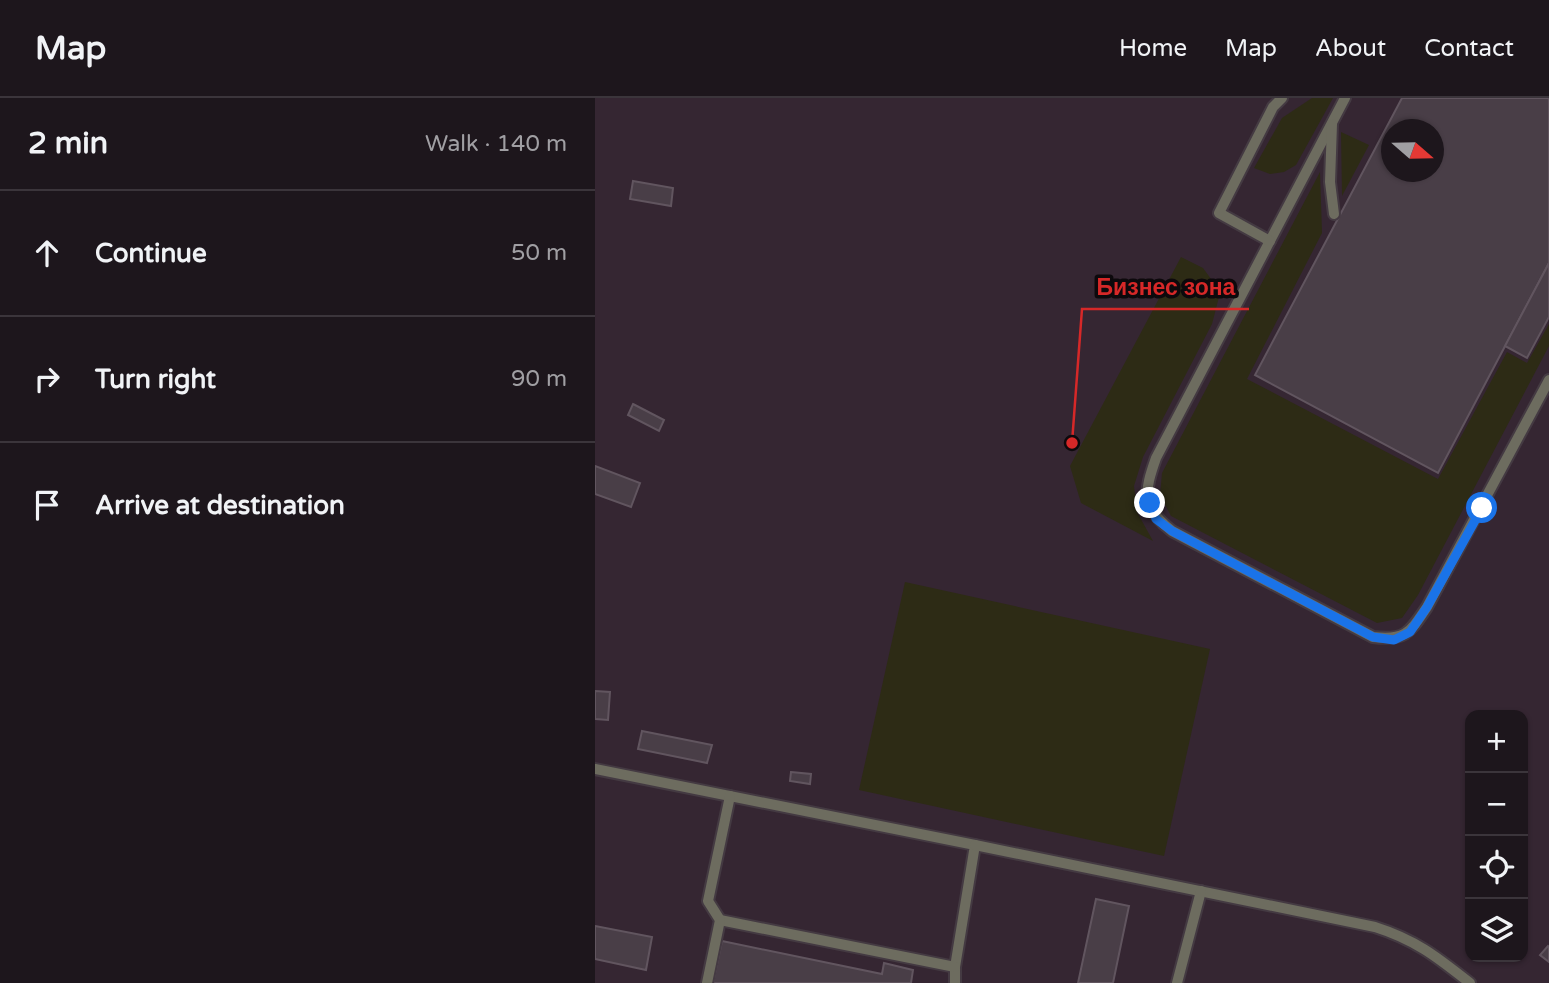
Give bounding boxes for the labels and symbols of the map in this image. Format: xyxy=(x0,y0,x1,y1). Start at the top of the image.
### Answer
north arrow xyxy=(1381,119,1444,182)
callout: Бизнес зона xyxy=(1082,265,1249,309)
text: Бизнес зона xyxy=(1097,274,1236,302)
route end xyxy=(1134,487,1165,518)
route start xyxy=(1466,492,1497,523)

